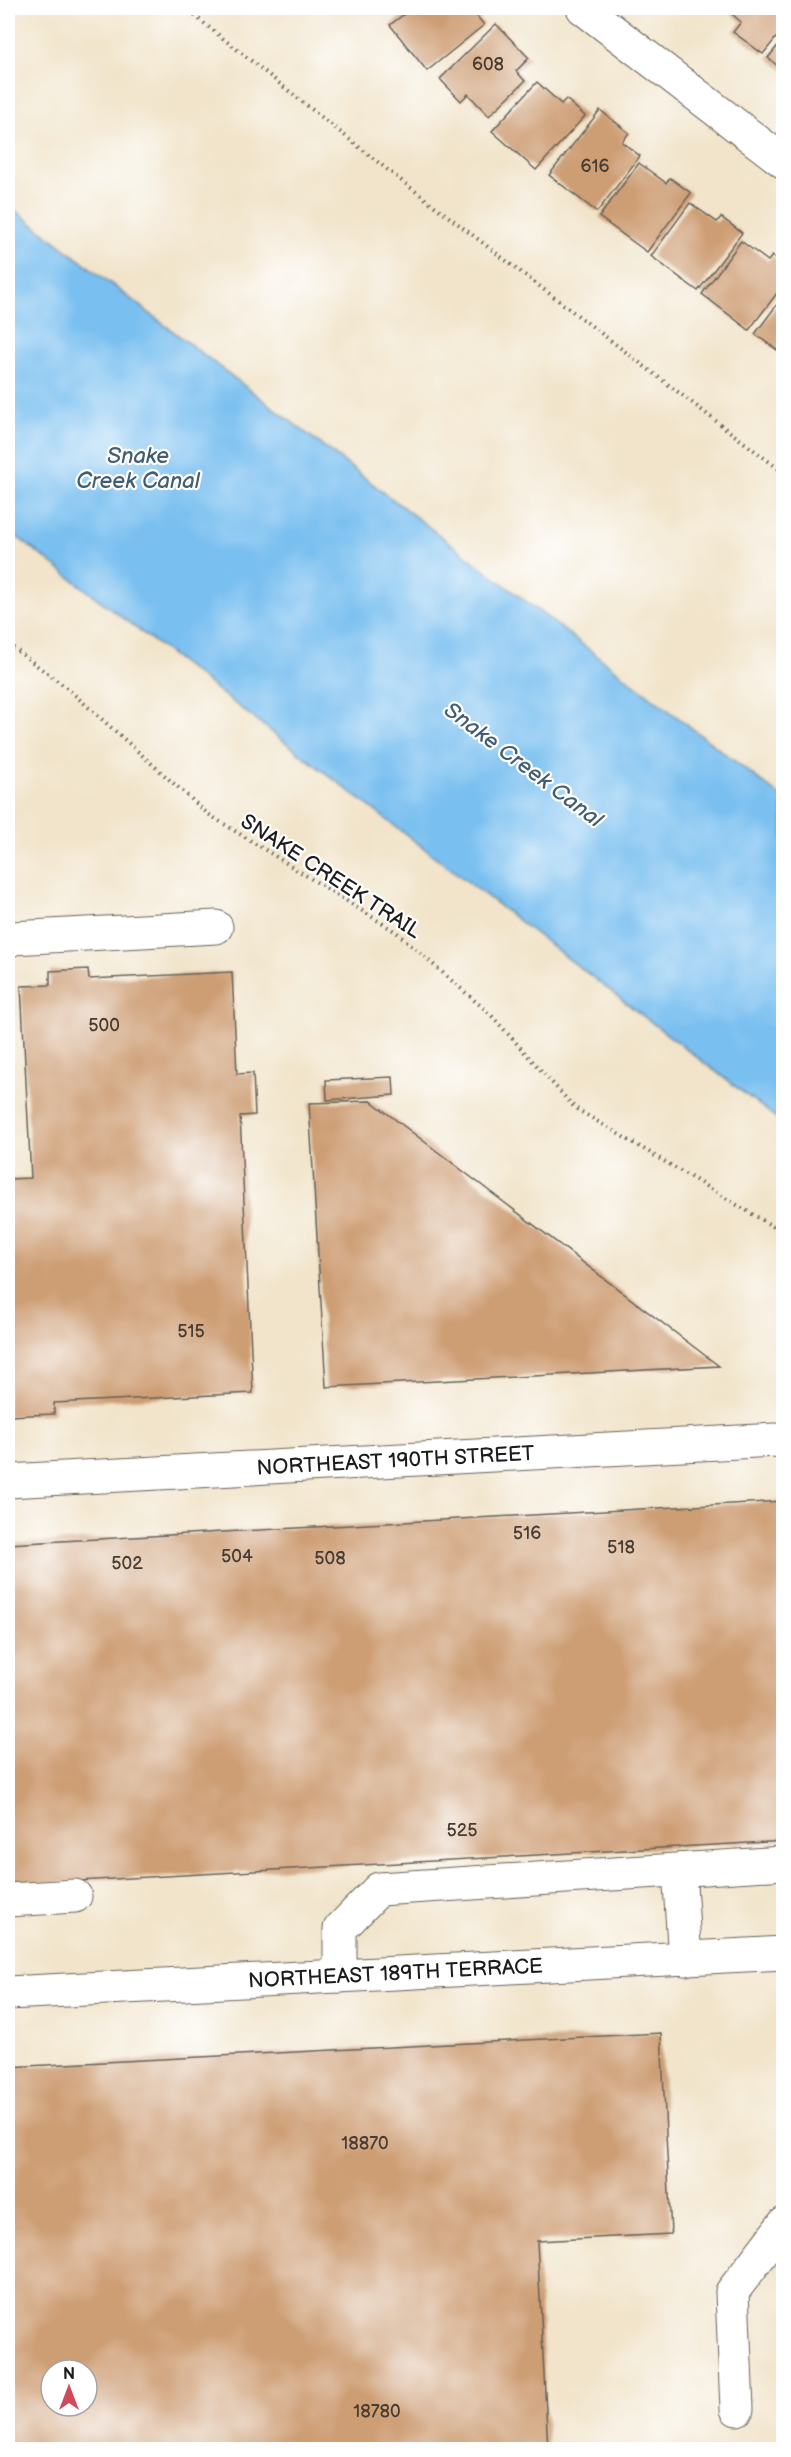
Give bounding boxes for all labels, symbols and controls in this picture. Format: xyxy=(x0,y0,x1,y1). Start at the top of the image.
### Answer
house number: 608 xyxy=(472,54,504,75)
house number: 616 xyxy=(581,156,609,177)
water label: Snake Creek Canal xyxy=(76,443,201,495)
water label: Snake Creek Canal xyxy=(438,697,609,834)
street label: SNAKE CREEK TRAIL xyxy=(236,809,425,944)
house number: 500 xyxy=(88,1015,120,1036)
house number: 515 xyxy=(177,1321,205,1342)
street label: NORTHEAST 190TH STREET xyxy=(256,1441,535,1481)
house number: 516 xyxy=(513,1523,541,1544)
house number: 518 xyxy=(607,1537,635,1558)
house number: 504 xyxy=(221,1546,253,1567)
house number: 508 xyxy=(314,1548,346,1569)
house number: 502 xyxy=(111,1553,143,1574)
house number: 525 xyxy=(446,1820,478,1841)
street label: NORTHEAST 189TH TERRACE xyxy=(248,1953,543,1994)
house number: 18870 xyxy=(341,2133,389,2154)
north arrow xyxy=(39,2358,99,2418)
text: N xyxy=(63,2365,75,2384)
house number: 18780 xyxy=(353,2401,401,2422)

